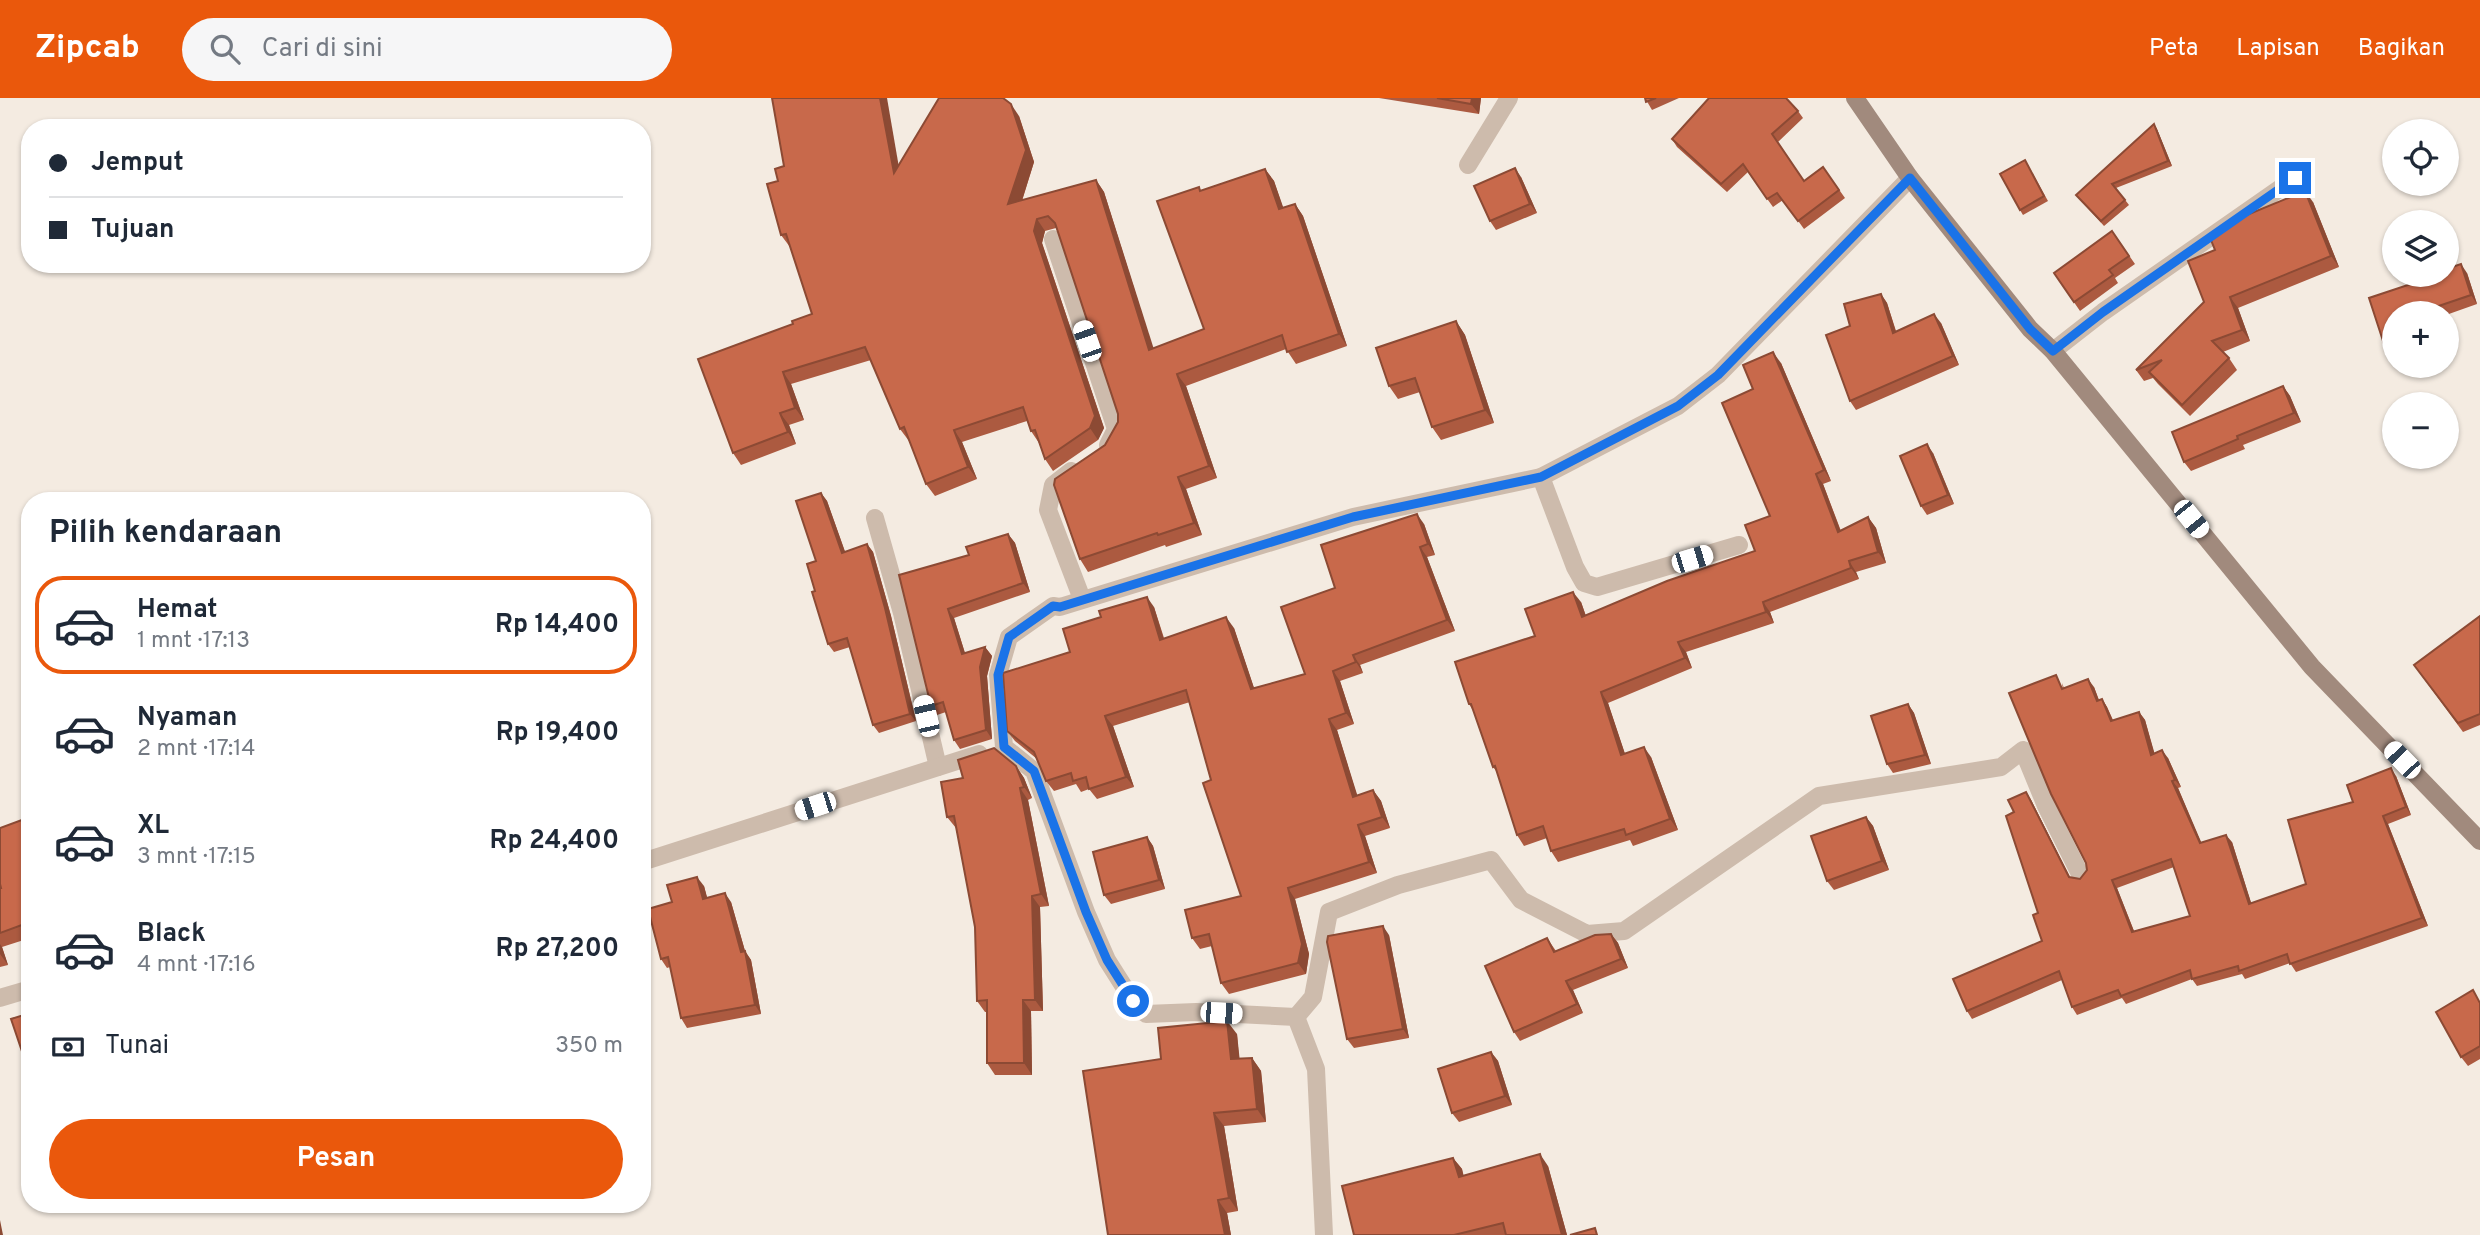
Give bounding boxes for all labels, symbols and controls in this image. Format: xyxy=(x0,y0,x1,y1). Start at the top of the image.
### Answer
search box xyxy=(182,18,672,81)
text: Zipcab xyxy=(35,28,140,70)
icon: search xyxy=(206,30,244,68)
text: Cari di sini xyxy=(262,33,383,66)
text: Peta xyxy=(2149,34,2198,64)
text: Lapisan xyxy=(2236,34,2320,64)
text: Bagikan xyxy=(2358,34,2445,64)
map controls xyxy=(2382,119,2459,469)
button: locate xyxy=(2382,119,2459,196)
text: Jemput xyxy=(91,147,184,180)
route end xyxy=(2279,162,2311,194)
button: layers xyxy=(2382,210,2459,287)
text: Tujuan xyxy=(91,214,175,247)
button: + xyxy=(2382,301,2459,378)
car xyxy=(1071,318,1104,364)
button: − xyxy=(2382,392,2459,469)
car xyxy=(2170,496,2213,542)
text: Pilih kendaraan xyxy=(49,514,282,554)
car xyxy=(1669,543,1716,575)
icon: car xyxy=(53,594,116,657)
text: Hemat xyxy=(137,594,217,627)
text: Rp 14,400 xyxy=(495,609,619,642)
text: 1 mnt · 17:13 xyxy=(137,627,250,656)
car xyxy=(912,693,941,739)
icon: car xyxy=(53,702,116,765)
text: Nyaman xyxy=(137,702,237,735)
text: Rp 19,400 xyxy=(496,717,619,750)
text: 2 mnt · 17:14 xyxy=(137,735,256,764)
car xyxy=(2380,738,2425,782)
car xyxy=(792,790,839,822)
icon: car xyxy=(53,810,116,873)
text: XL xyxy=(137,810,169,843)
text: Rp 24,400 xyxy=(490,825,619,858)
text: 3 mnt · 17:15 xyxy=(137,843,256,872)
icon: car xyxy=(53,918,116,981)
text: Black xyxy=(137,918,206,951)
text: Rp 27,200 xyxy=(496,933,619,966)
text: 4 mnt · 17:16 xyxy=(137,951,256,980)
route start xyxy=(1117,985,1149,1017)
car xyxy=(1200,1001,1243,1025)
icon: cash xyxy=(49,1028,87,1066)
text: Tunai xyxy=(105,1030,169,1063)
text: 350 m xyxy=(555,1032,623,1061)
button: Pesan xyxy=(49,1119,623,1199)

